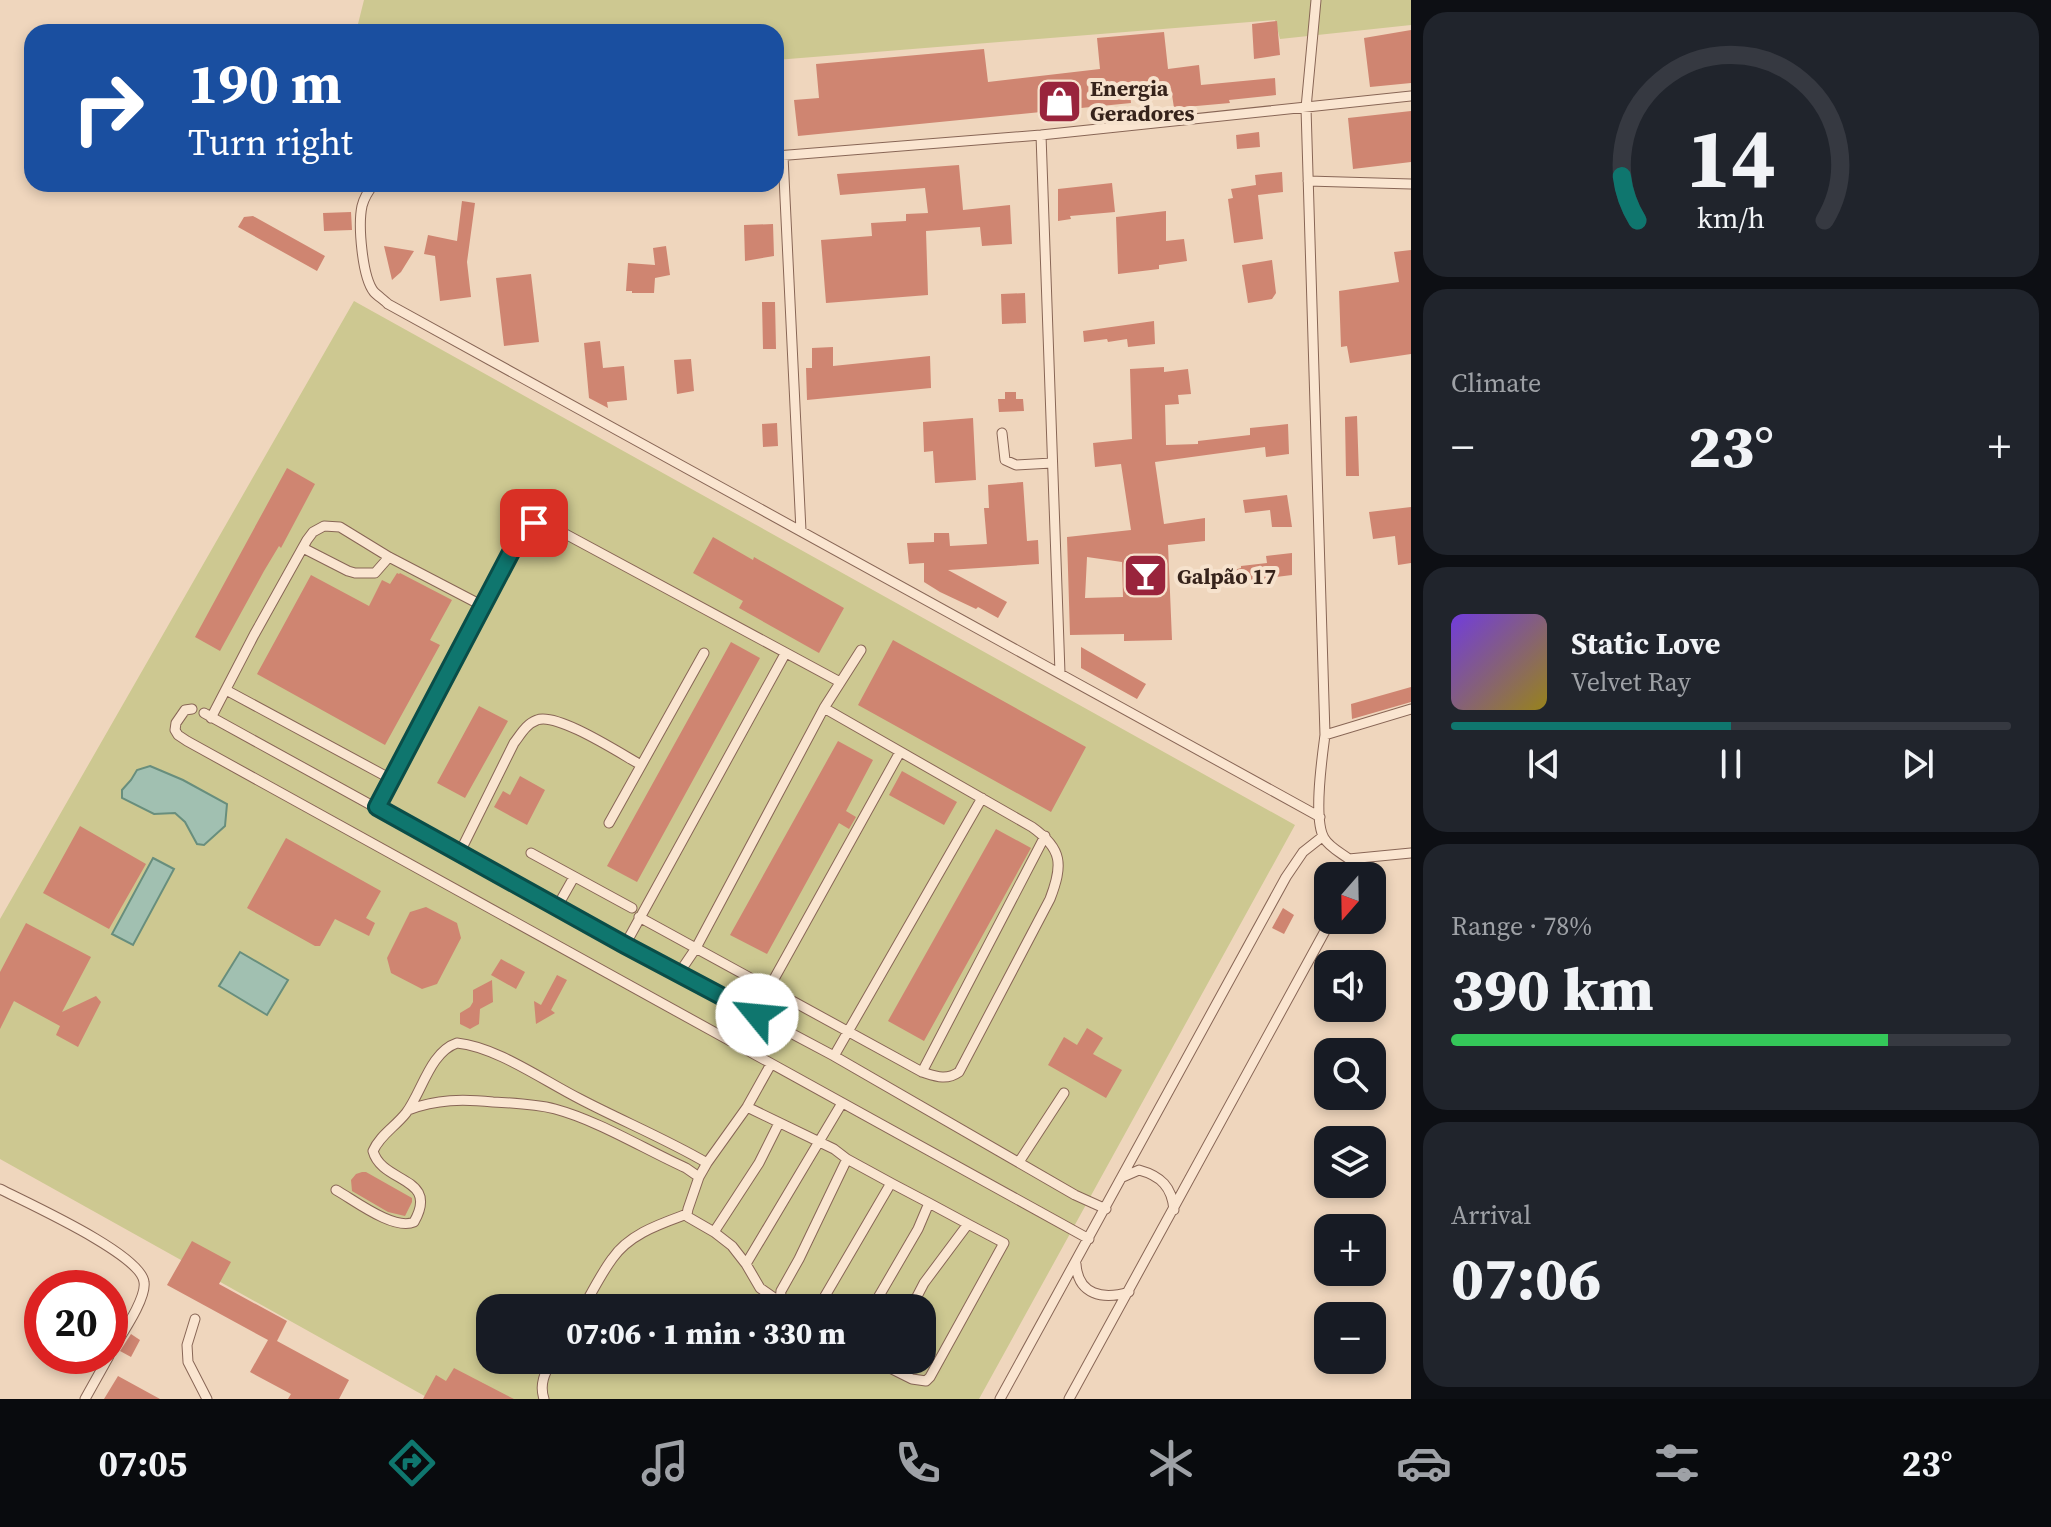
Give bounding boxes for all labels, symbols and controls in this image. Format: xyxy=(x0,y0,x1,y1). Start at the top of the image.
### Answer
text: 190 m xyxy=(188,45,342,122)
icon: right xyxy=(56,56,160,160)
place label: Energia Geradores xyxy=(1090,73,1195,128)
shop icon: Energia Geradores xyxy=(1035,77,1083,125)
text: 14 xyxy=(1686,100,1776,214)
text: Turn right xyxy=(188,118,353,167)
text: km/h xyxy=(1697,198,1765,238)
text: Climate xyxy=(1451,365,1541,401)
text: 23° xyxy=(1688,405,1774,487)
text: − xyxy=(1451,416,1474,477)
text: + xyxy=(1988,416,2011,477)
pin xyxy=(500,489,568,557)
icon: arrive xyxy=(512,501,556,545)
bar icon: Galpão 17 xyxy=(1122,552,1170,600)
place label: Galpão 17 xyxy=(1177,561,1276,591)
text: Static Love xyxy=(1571,623,1720,664)
text: Velvet Ray xyxy=(1571,664,1691,700)
icon: previous xyxy=(1522,742,1566,786)
icon: pause xyxy=(1709,742,1753,786)
icon: next xyxy=(1896,742,1940,786)
north arrow xyxy=(1314,862,1386,934)
map controls xyxy=(1314,862,1386,1374)
text: Range · 78% xyxy=(1451,908,1592,944)
text: 390 km xyxy=(1451,948,1654,1030)
button: sound xyxy=(1314,950,1386,1022)
position arrow xyxy=(715,973,799,1057)
button: search xyxy=(1314,1038,1386,1110)
button: layers xyxy=(1314,1126,1386,1198)
text: Arrival xyxy=(1451,1197,1531,1233)
button: + xyxy=(1314,1214,1386,1286)
text: 07:06 xyxy=(1451,1237,1601,1319)
speed limit sign: 20 xyxy=(24,1270,128,1374)
button: − xyxy=(1314,1302,1386,1374)
text: 07:06 · 1 min · 330 m xyxy=(566,1313,846,1354)
icon: directions xyxy=(384,1435,440,1491)
icon: music xyxy=(637,1435,693,1491)
icon: phone xyxy=(890,1435,946,1491)
icon: climate xyxy=(1143,1435,1199,1491)
icon: car xyxy=(1396,1435,1452,1491)
icon: filters xyxy=(1649,1435,1705,1491)
text: 07:05 xyxy=(98,1439,187,1488)
text: 23° xyxy=(1902,1439,1953,1488)

